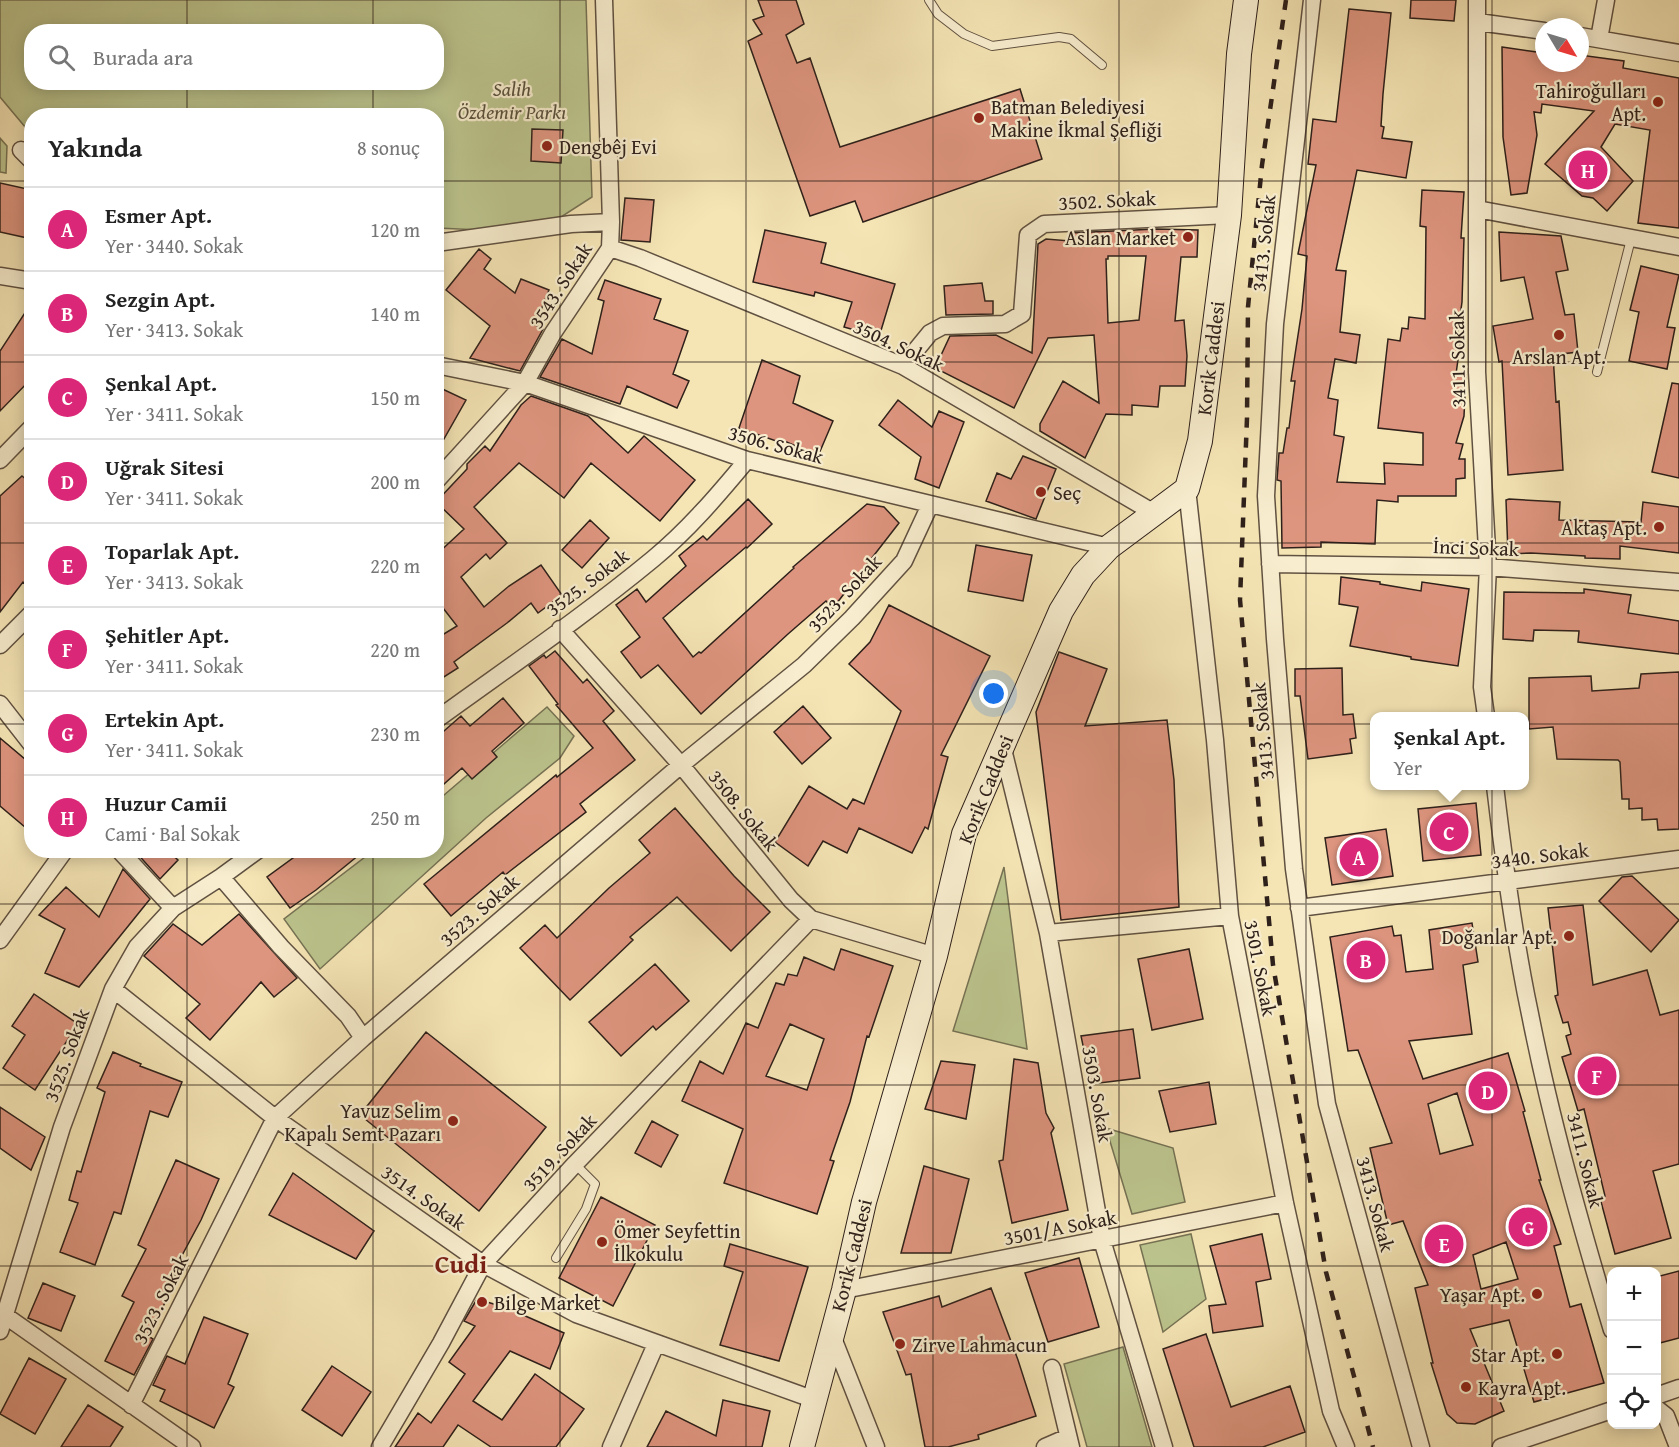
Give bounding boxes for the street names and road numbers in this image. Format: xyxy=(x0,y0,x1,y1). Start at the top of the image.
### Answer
street label: 3502. Sokak xyxy=(1058,183,1157,217)
street label: 3413. Sokak xyxy=(1243,192,1283,293)
street label: 3543. Sokak xyxy=(521,236,599,334)
street label: Korik Caddesi xyxy=(1189,299,1231,417)
street label: 3411. Sokak xyxy=(1442,309,1472,408)
street label: 3504. Sokak xyxy=(849,311,950,379)
street label: 3506. Sokak xyxy=(725,417,828,471)
street label: İnci Sokak xyxy=(1433,531,1520,563)
street label: 3525. Sokak xyxy=(539,541,635,623)
street label: 3523. Sokak xyxy=(800,547,888,639)
street label: 3413. Sokak xyxy=(1243,680,1281,781)
street label: Korik Caddesi xyxy=(950,730,1020,848)
street label: 3508. Sokak xyxy=(702,763,786,858)
street label: 3440. Sokak xyxy=(1490,835,1591,875)
street label: 3523. Sokak xyxy=(433,867,526,953)
street label: 3501. Sokak xyxy=(1237,917,1285,1019)
street label: 3525. Sokak xyxy=(36,1003,97,1106)
street label: 3503. Sokak xyxy=(1075,1043,1121,1145)
street label: 3519. Sokak xyxy=(515,1106,603,1198)
street label: 3411. Sokak xyxy=(1560,1109,1612,1212)
street label: 3413. Sokak xyxy=(1349,1153,1403,1256)
street label: 3514. Sokak xyxy=(376,1157,473,1237)
street label: Korik Caddesi xyxy=(823,1195,879,1314)
street label: 3501/A Sokak xyxy=(1001,1202,1120,1252)
street label: 3523. Sokak xyxy=(125,1248,195,1349)

